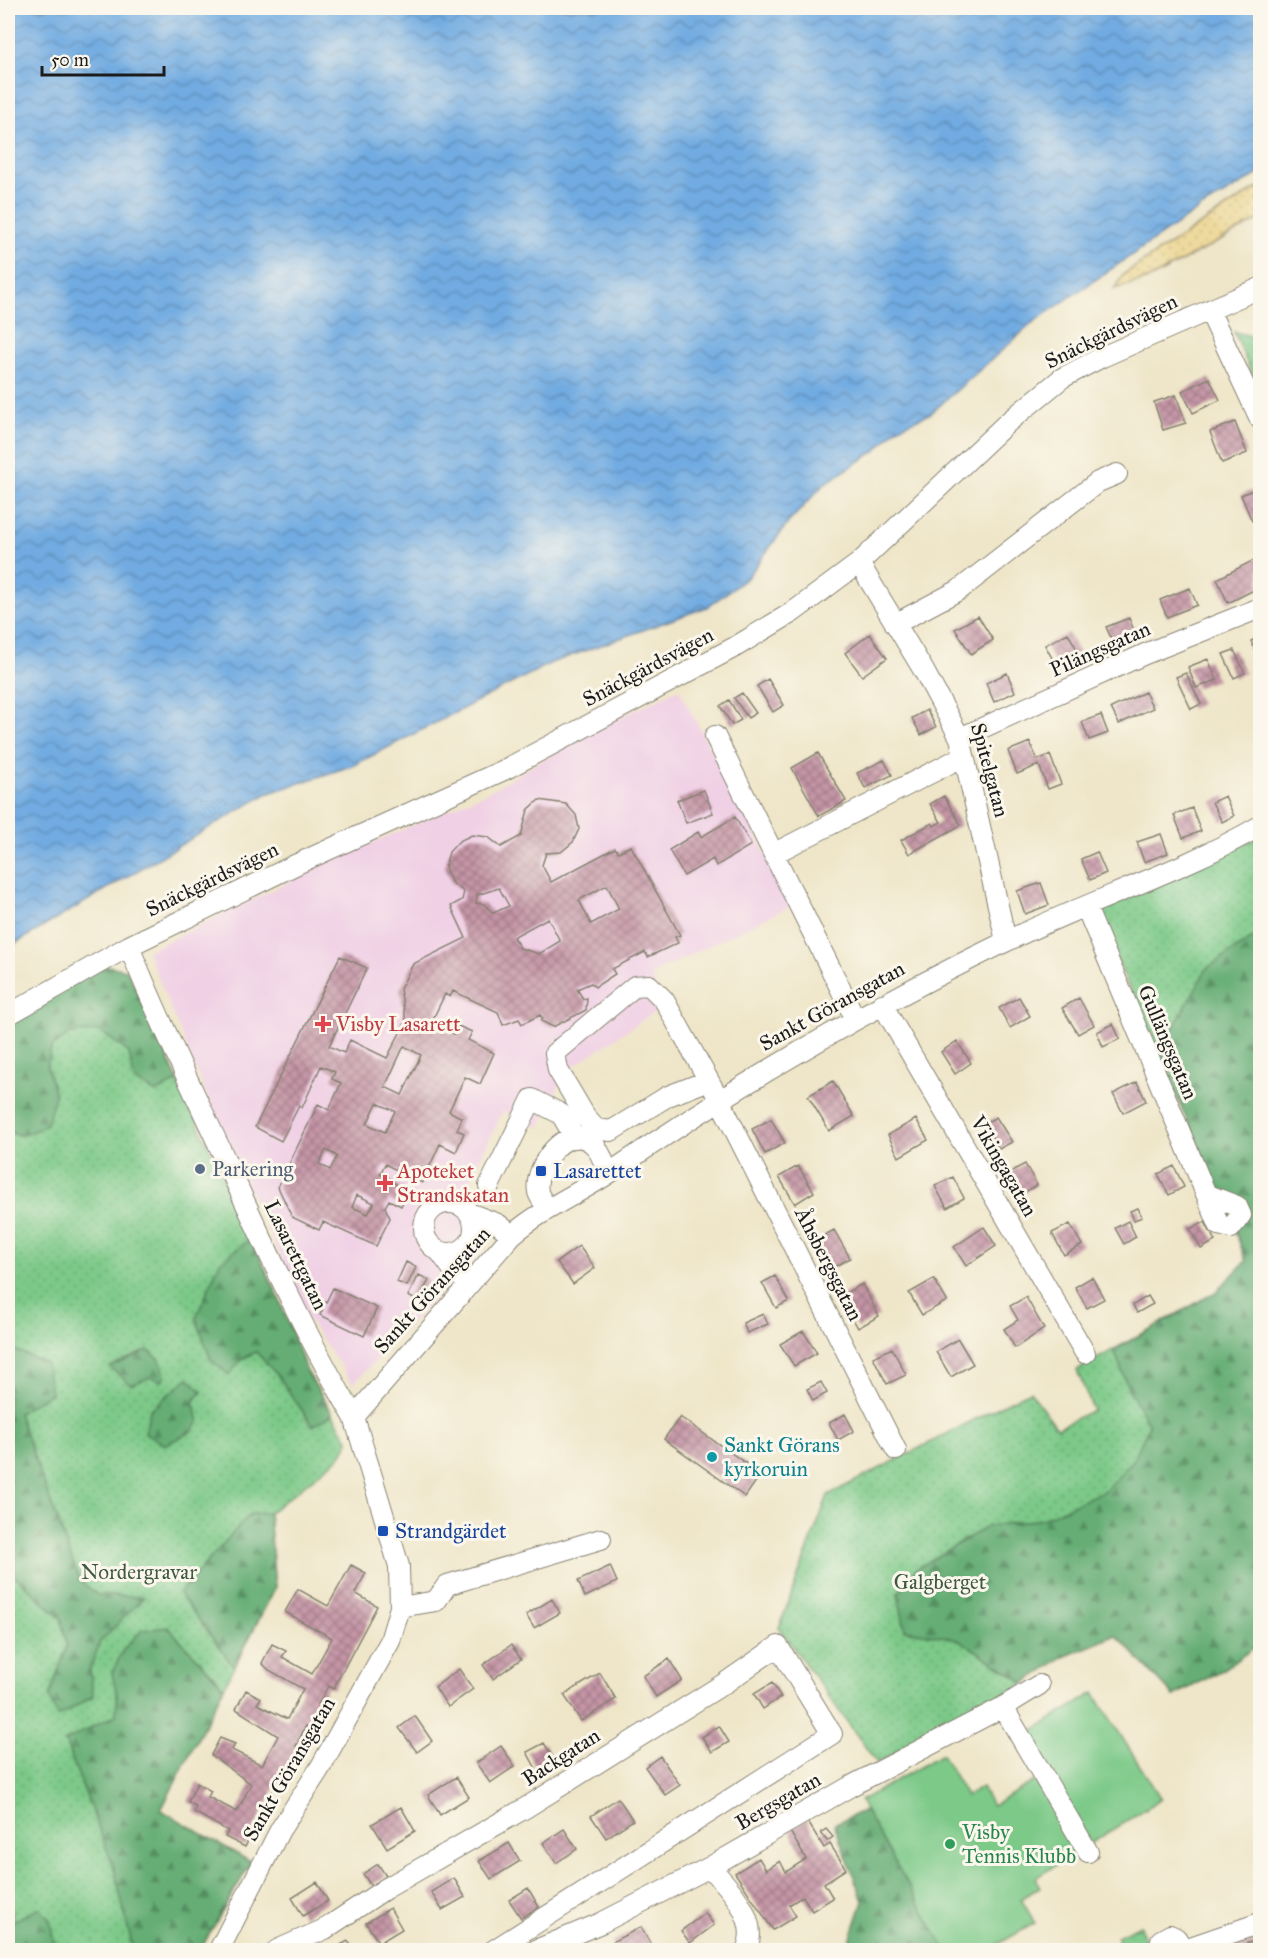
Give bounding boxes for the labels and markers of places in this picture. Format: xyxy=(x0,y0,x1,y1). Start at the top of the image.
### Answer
place label: Visby Lasarett xyxy=(335,1011,461,1037)
marker: Visby Lasarett xyxy=(314,1015,332,1033)
place label: Parkering xyxy=(212,1156,294,1182)
place label: Apoteket Strandskatan xyxy=(396,1158,509,1208)
place label: Lasarettet xyxy=(553,1158,642,1184)
marker: Parkering xyxy=(193,1162,207,1176)
marker: Lasarettet xyxy=(534,1164,548,1178)
marker: Apoteket Strandskatan xyxy=(378,1176,392,1190)
place label: Sankt Görans kyrkoruin xyxy=(724,1432,840,1482)
marker: Sankt Görans kyrkoruin xyxy=(705,1450,719,1464)
place label: Strandgärdet xyxy=(395,1518,507,1544)
marker: Strandgärdet xyxy=(376,1524,390,1538)
place label: Visby Tennis Klubb xyxy=(961,1819,1076,1869)
marker: Visby Tennis Klubb xyxy=(943,1837,957,1851)

